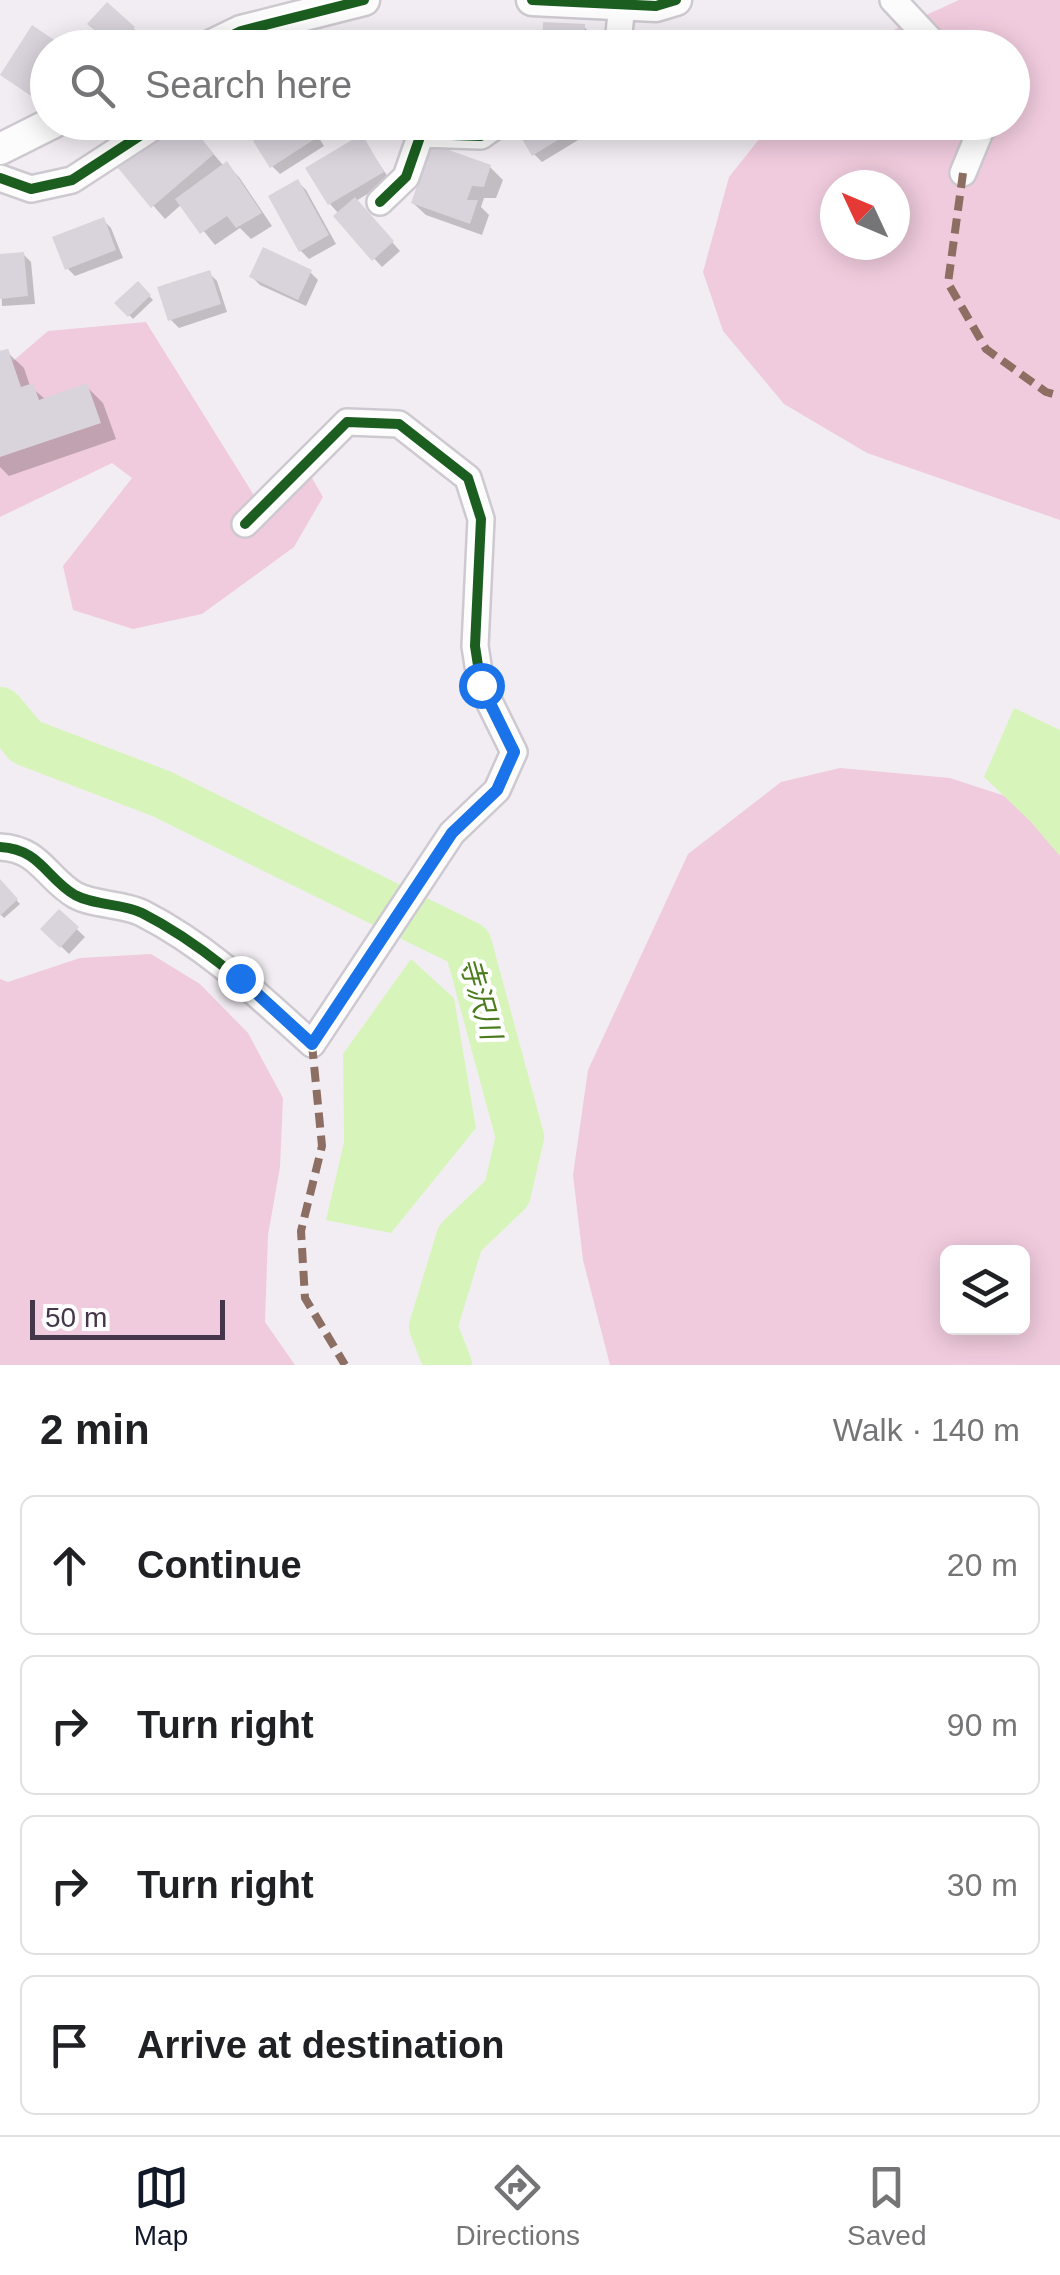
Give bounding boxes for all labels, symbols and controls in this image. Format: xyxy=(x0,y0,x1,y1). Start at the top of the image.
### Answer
search box xyxy=(30,30,1030,140)
icon: search xyxy=(65,58,120,113)
text: Search here xyxy=(145,64,352,106)
north arrow xyxy=(820,170,910,260)
route start xyxy=(459,663,505,709)
water label: 寺沢川 xyxy=(454,953,508,1046)
route end xyxy=(218,956,264,1002)
map controls xyxy=(940,1245,1030,1335)
button: layers xyxy=(940,1245,1030,1335)
scale bar xyxy=(30,1295,225,1340)
text: 50 m xyxy=(45,1302,107,1333)
text: 2 min xyxy=(40,1406,150,1453)
text: Walk · 140 m xyxy=(833,1412,1020,1448)
icon: ahead xyxy=(42,1538,97,1593)
text: Continue xyxy=(137,1544,302,1586)
text: 20 m xyxy=(947,1547,1018,1583)
icon: right xyxy=(42,1698,97,1753)
text: Turn right xyxy=(137,1704,314,1746)
text: 90 m xyxy=(947,1707,1018,1743)
icon: right xyxy=(42,1858,97,1913)
text: Turn right xyxy=(137,1864,314,1906)
text: 30 m xyxy=(947,1867,1018,1903)
icon: arrive xyxy=(42,2018,97,2073)
text: Arrive at destination xyxy=(137,2024,504,2066)
tab: Map xyxy=(134,2160,189,2252)
tab: Directions xyxy=(456,2160,580,2252)
tab: Saved xyxy=(847,2160,926,2252)

